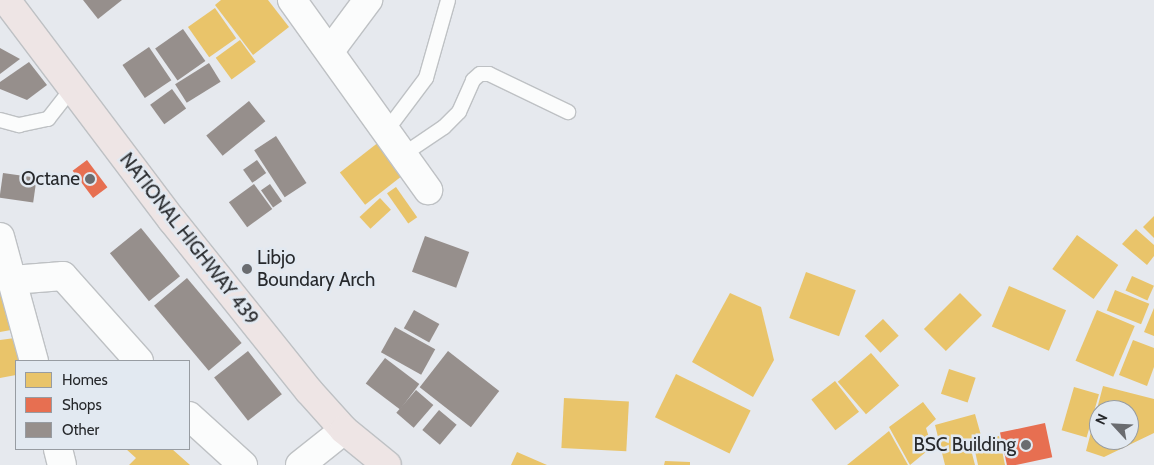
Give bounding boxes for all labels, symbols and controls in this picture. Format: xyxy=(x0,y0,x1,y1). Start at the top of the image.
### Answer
street label: NATIONAL HIGHWAY 439 xyxy=(115,149,263,329)
place label: Octane xyxy=(21,168,80,190)
marker: Octane xyxy=(84,173,96,185)
place label: Libjo Boundary Arch xyxy=(257,247,375,291)
marker: Libjo Boundary Arch xyxy=(241,263,253,275)
legend xyxy=(15,360,190,450)
text: Homes xyxy=(62,371,108,389)
text: Shops xyxy=(62,396,102,414)
north arrow xyxy=(1089,400,1139,450)
text: N xyxy=(1091,411,1112,427)
text: Other xyxy=(62,421,99,439)
place label: BSC Building xyxy=(913,434,1016,456)
marker: BSC Building xyxy=(1020,439,1032,451)

